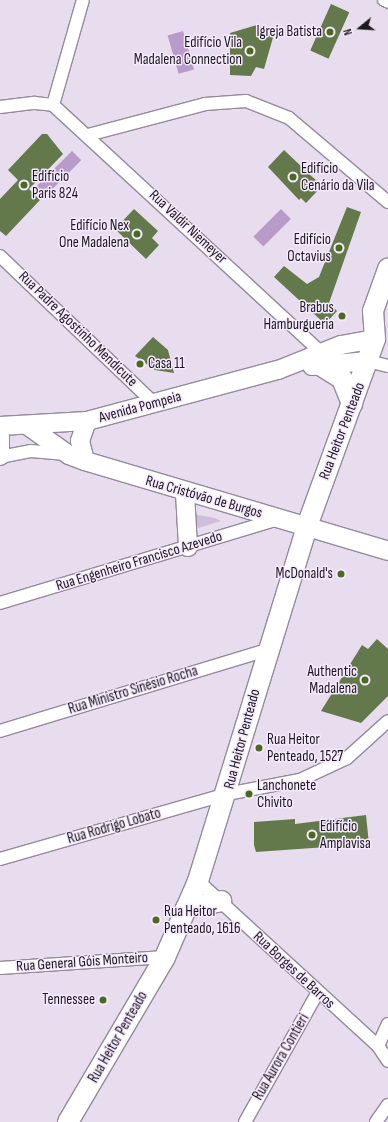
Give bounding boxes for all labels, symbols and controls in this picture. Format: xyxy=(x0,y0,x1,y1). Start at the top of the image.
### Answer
north arrow xyxy=(340,8,380,48)
place label: Igreja Batista xyxy=(257,23,322,41)
marker: Igreja Batista xyxy=(325,27,335,37)
text: N xyxy=(341,27,355,37)
place label: Edifício Vila Madalena Connection xyxy=(134,33,242,68)
marker: Edifício Vila Madalena Connection xyxy=(245,46,255,56)
place label: Edifício Cenário da Vila xyxy=(301,159,375,194)
place label: Edifício Paris 824 xyxy=(32,167,78,202)
marker: Edifício Cenário da Vila xyxy=(288,172,298,182)
marker: Edifício Paris 824 xyxy=(19,180,29,190)
street label: Rua Valdir Niemeyer xyxy=(145,186,231,268)
place label: Edifício Nex One Madalena xyxy=(59,216,129,251)
marker: Edifício Nex One Madalena xyxy=(132,229,142,239)
place label: Edifício Octavius xyxy=(287,230,331,265)
marker: Edifício Octavius xyxy=(334,243,344,253)
street label: Rua Padre Agostinho Mendicute xyxy=(15,268,141,390)
place label: Brabus Hamburgueria xyxy=(263,298,334,333)
marker: Brabus Hamburgueria xyxy=(337,311,347,321)
place label: Casa 11 xyxy=(148,355,185,373)
marker: Casa 11 xyxy=(135,359,145,369)
street label: Rua Heitor Penteado xyxy=(315,380,369,482)
street label: Avenida Pompeia xyxy=(97,387,183,427)
street label: Rua Cristóvão de Burgos xyxy=(144,472,264,522)
street label: Rua Engenheiro Francisco Azevedo xyxy=(54,527,224,595)
place label: McDonald's xyxy=(276,565,333,583)
marker: McDonald's xyxy=(336,569,346,579)
street label: Rua Ministro Sinésio Rocha xyxy=(66,662,200,718)
place label: Authentic Madalena xyxy=(307,662,357,697)
marker: Authentic Madalena xyxy=(360,675,370,685)
street label: Rua Heitor Penteado xyxy=(220,687,264,791)
place label: Rua Heitor Penteado, 1527 xyxy=(267,730,343,765)
marker: Rua Heitor Penteado, 1527 xyxy=(254,743,264,753)
place label: Lanchonete Chivito xyxy=(257,776,316,811)
marker: Lanchonete Chivito xyxy=(244,789,254,799)
street label: Rua Rodrigo Lobato xyxy=(65,804,163,848)
place label: Edifício Amplavisa xyxy=(320,817,371,852)
marker: Edifício Amplavisa xyxy=(307,830,317,840)
place label: Rua Heitor Penteado, 1616 xyxy=(164,902,241,937)
marker: Rua Heitor Penteado, 1616 xyxy=(151,915,161,925)
street label: Rua Borges de Barros xyxy=(249,928,339,1012)
street label: Rua General Góis Monteiro xyxy=(16,948,148,976)
street label: Rua Heitor Penteado xyxy=(85,988,151,1086)
place label: Tennessee xyxy=(42,991,95,1009)
marker: Tennessee xyxy=(98,995,108,1005)
street label: Rua Aurora Contieri xyxy=(249,1011,313,1103)

